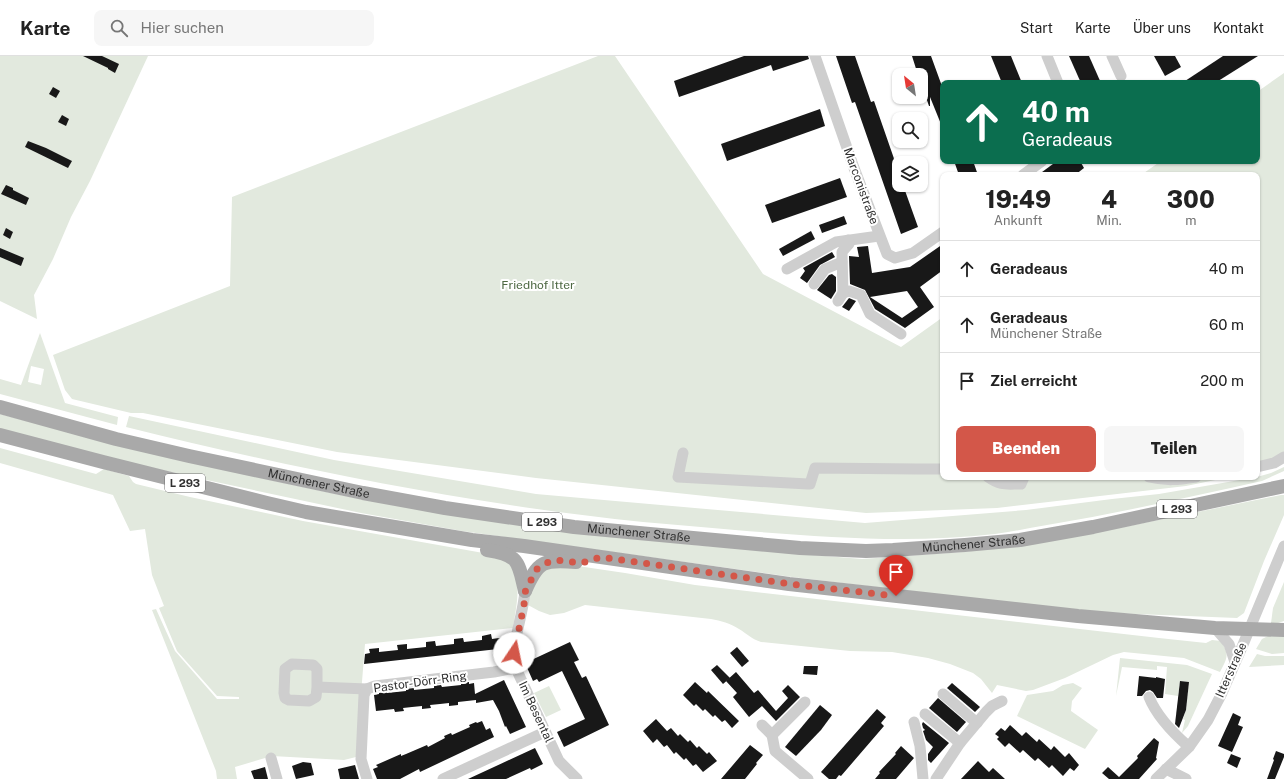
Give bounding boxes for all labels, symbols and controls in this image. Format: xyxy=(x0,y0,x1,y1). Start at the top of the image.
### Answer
search box xyxy=(94,10,374,46)
text: Karte xyxy=(20,17,70,39)
icon: search xyxy=(108,17,130,39)
text: Hier suchen xyxy=(140,19,224,36)
text: Start xyxy=(1020,20,1053,36)
text: Karte xyxy=(1075,20,1111,36)
text: Über uns xyxy=(1133,20,1191,36)
text: Kontakt xyxy=(1213,20,1264,36)
north arrow xyxy=(892,68,928,104)
map controls xyxy=(892,68,928,192)
text: 40 m xyxy=(1022,95,1090,128)
icon: ahead xyxy=(956,96,1008,148)
button: search xyxy=(892,112,928,148)
text: Geradeaus xyxy=(1022,129,1112,150)
street label: Marconistraße xyxy=(841,146,881,226)
button: layers xyxy=(892,156,928,192)
text: 19:49 xyxy=(985,185,1051,213)
text: 4 xyxy=(1101,185,1117,213)
text: 300 xyxy=(1167,185,1215,213)
text: Ankunft xyxy=(994,213,1042,228)
text: Min. xyxy=(1096,213,1122,228)
text: m xyxy=(1185,213,1196,228)
icon: ahead xyxy=(956,258,978,280)
text: Geradeaus xyxy=(990,260,1068,277)
text: 40 m xyxy=(1209,260,1244,277)
park label: Friedhof Itter xyxy=(501,278,575,292)
text: Geradeaus xyxy=(990,309,1068,326)
icon: ahead xyxy=(956,314,978,336)
text: 60 m xyxy=(1209,316,1244,333)
text: Münchener Straße xyxy=(990,326,1102,341)
icon: arrive xyxy=(956,370,978,392)
text: Ziel erreicht xyxy=(990,372,1077,389)
text: 200 m xyxy=(1200,372,1244,389)
button: Beenden xyxy=(956,426,1096,472)
button: Teilen xyxy=(1104,426,1244,472)
street label: Münchener Straße xyxy=(267,466,371,501)
road number: L 293 xyxy=(165,474,205,492)
road number: L 293 xyxy=(1157,500,1197,518)
road number: L 293 xyxy=(522,513,562,531)
street label: Münchener Straße xyxy=(587,521,691,545)
street label: Münchener Straße xyxy=(922,532,1027,555)
pin xyxy=(879,555,913,596)
icon: arrive xyxy=(885,561,907,583)
position arrow xyxy=(493,632,535,674)
street label: Itterstraße xyxy=(1213,640,1249,700)
street label: Pastor-Dörr-Ring xyxy=(373,669,467,695)
street label: Im Besental xyxy=(516,679,556,745)

